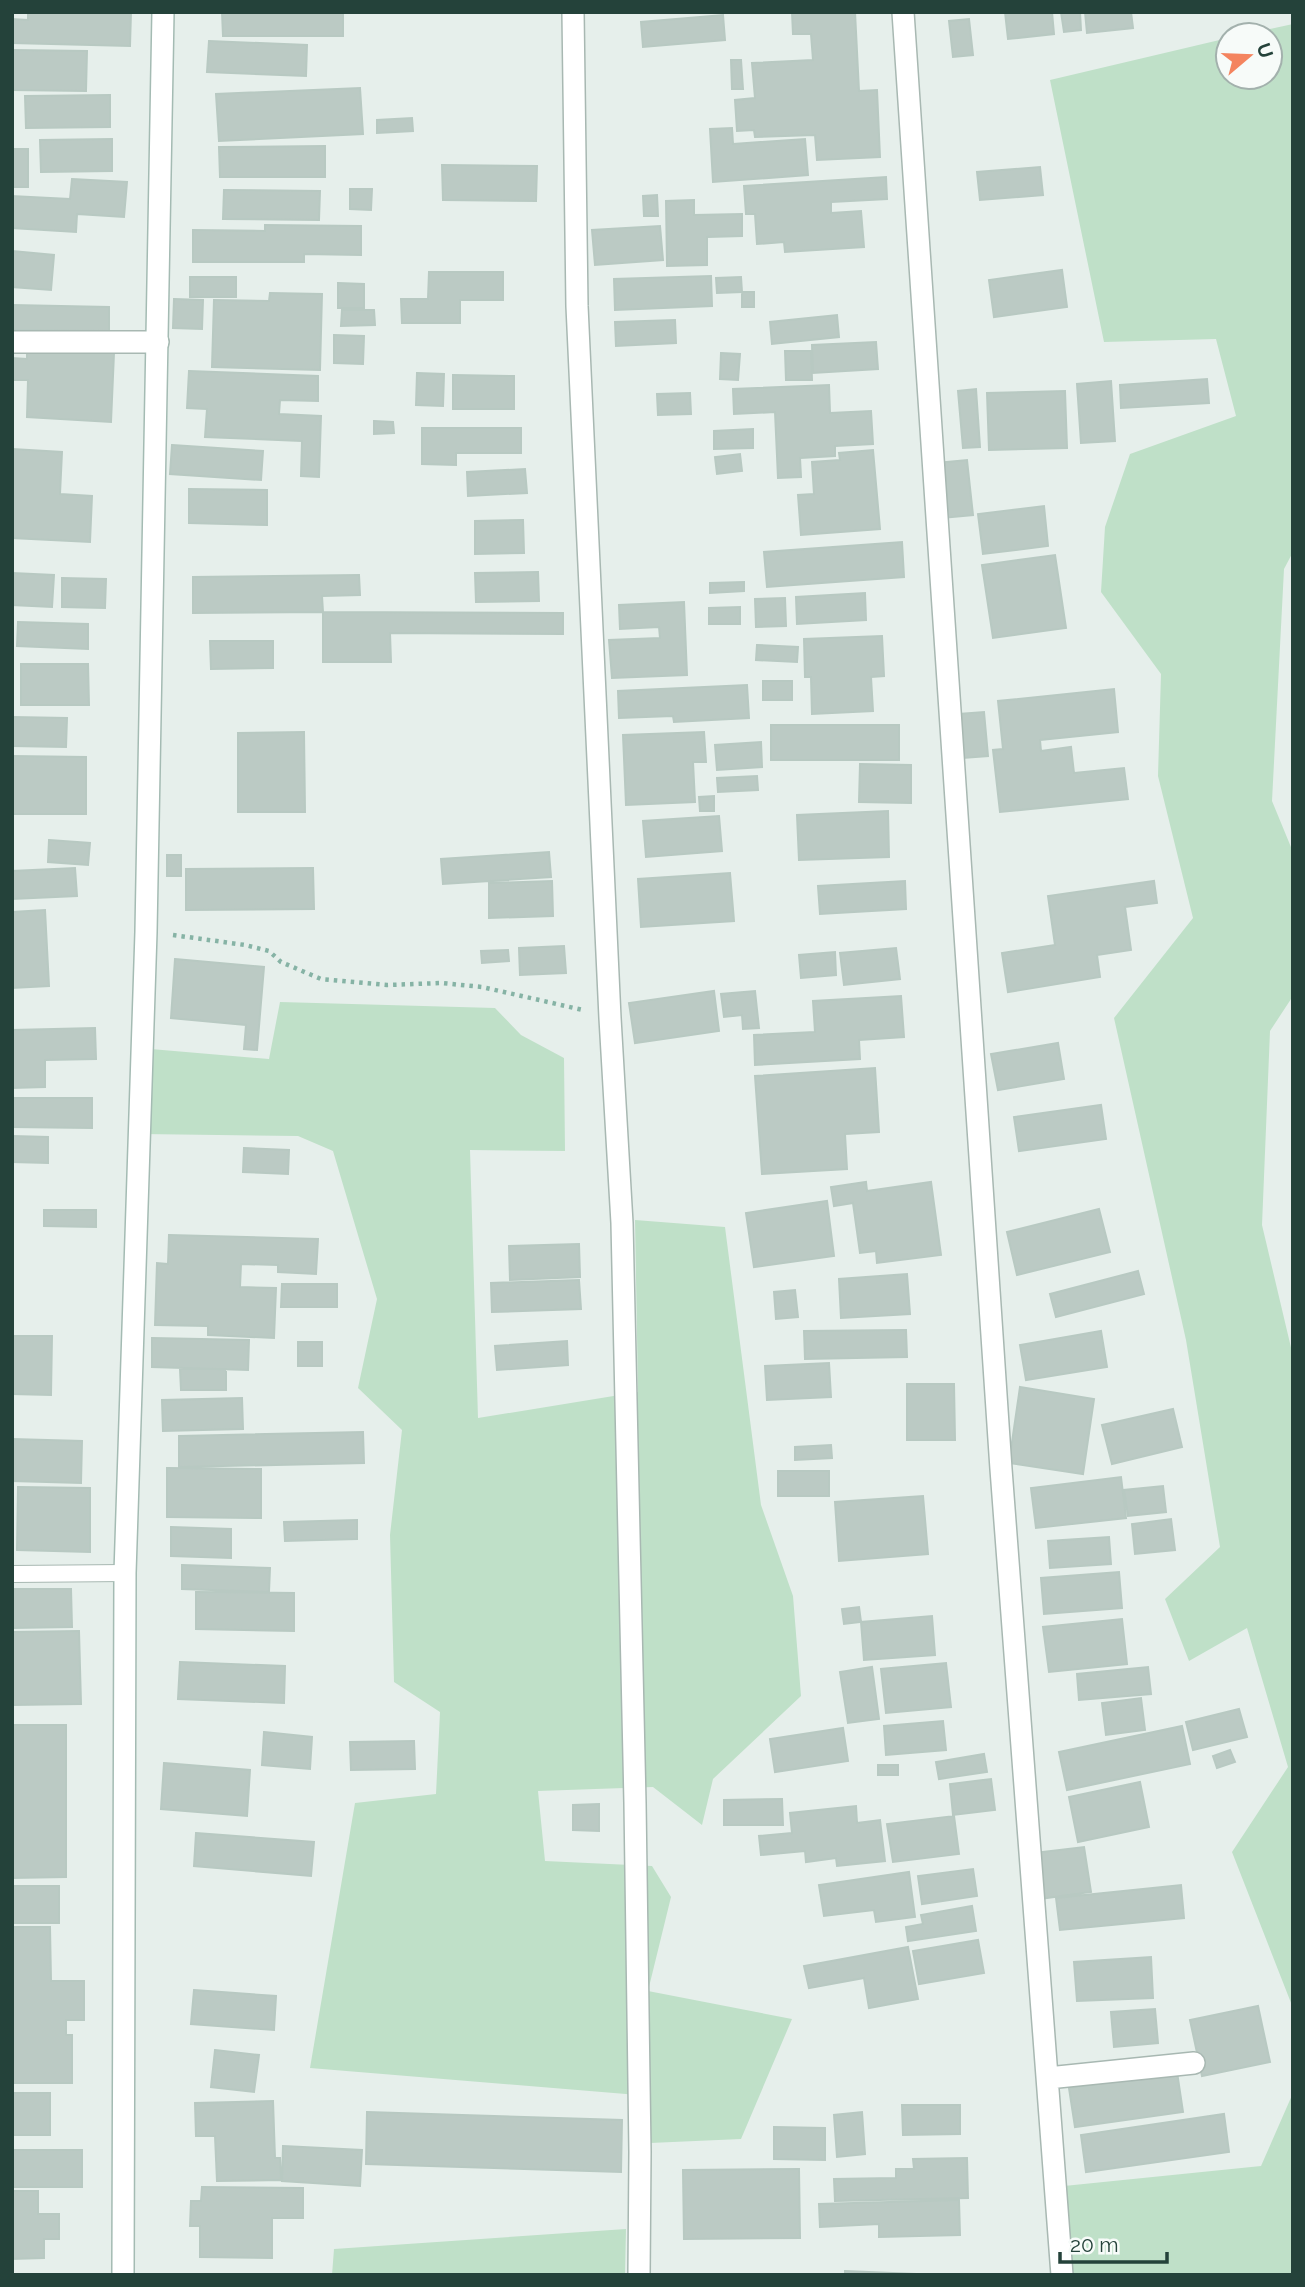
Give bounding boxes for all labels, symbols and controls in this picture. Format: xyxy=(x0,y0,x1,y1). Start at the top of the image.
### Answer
north arrow xyxy=(1214,21,1284,91)
text: U xyxy=(1252,40,1278,61)
scale bar xyxy=(1060,2220,1167,2264)
text: 20 m xyxy=(1070,2232,1118,2257)

